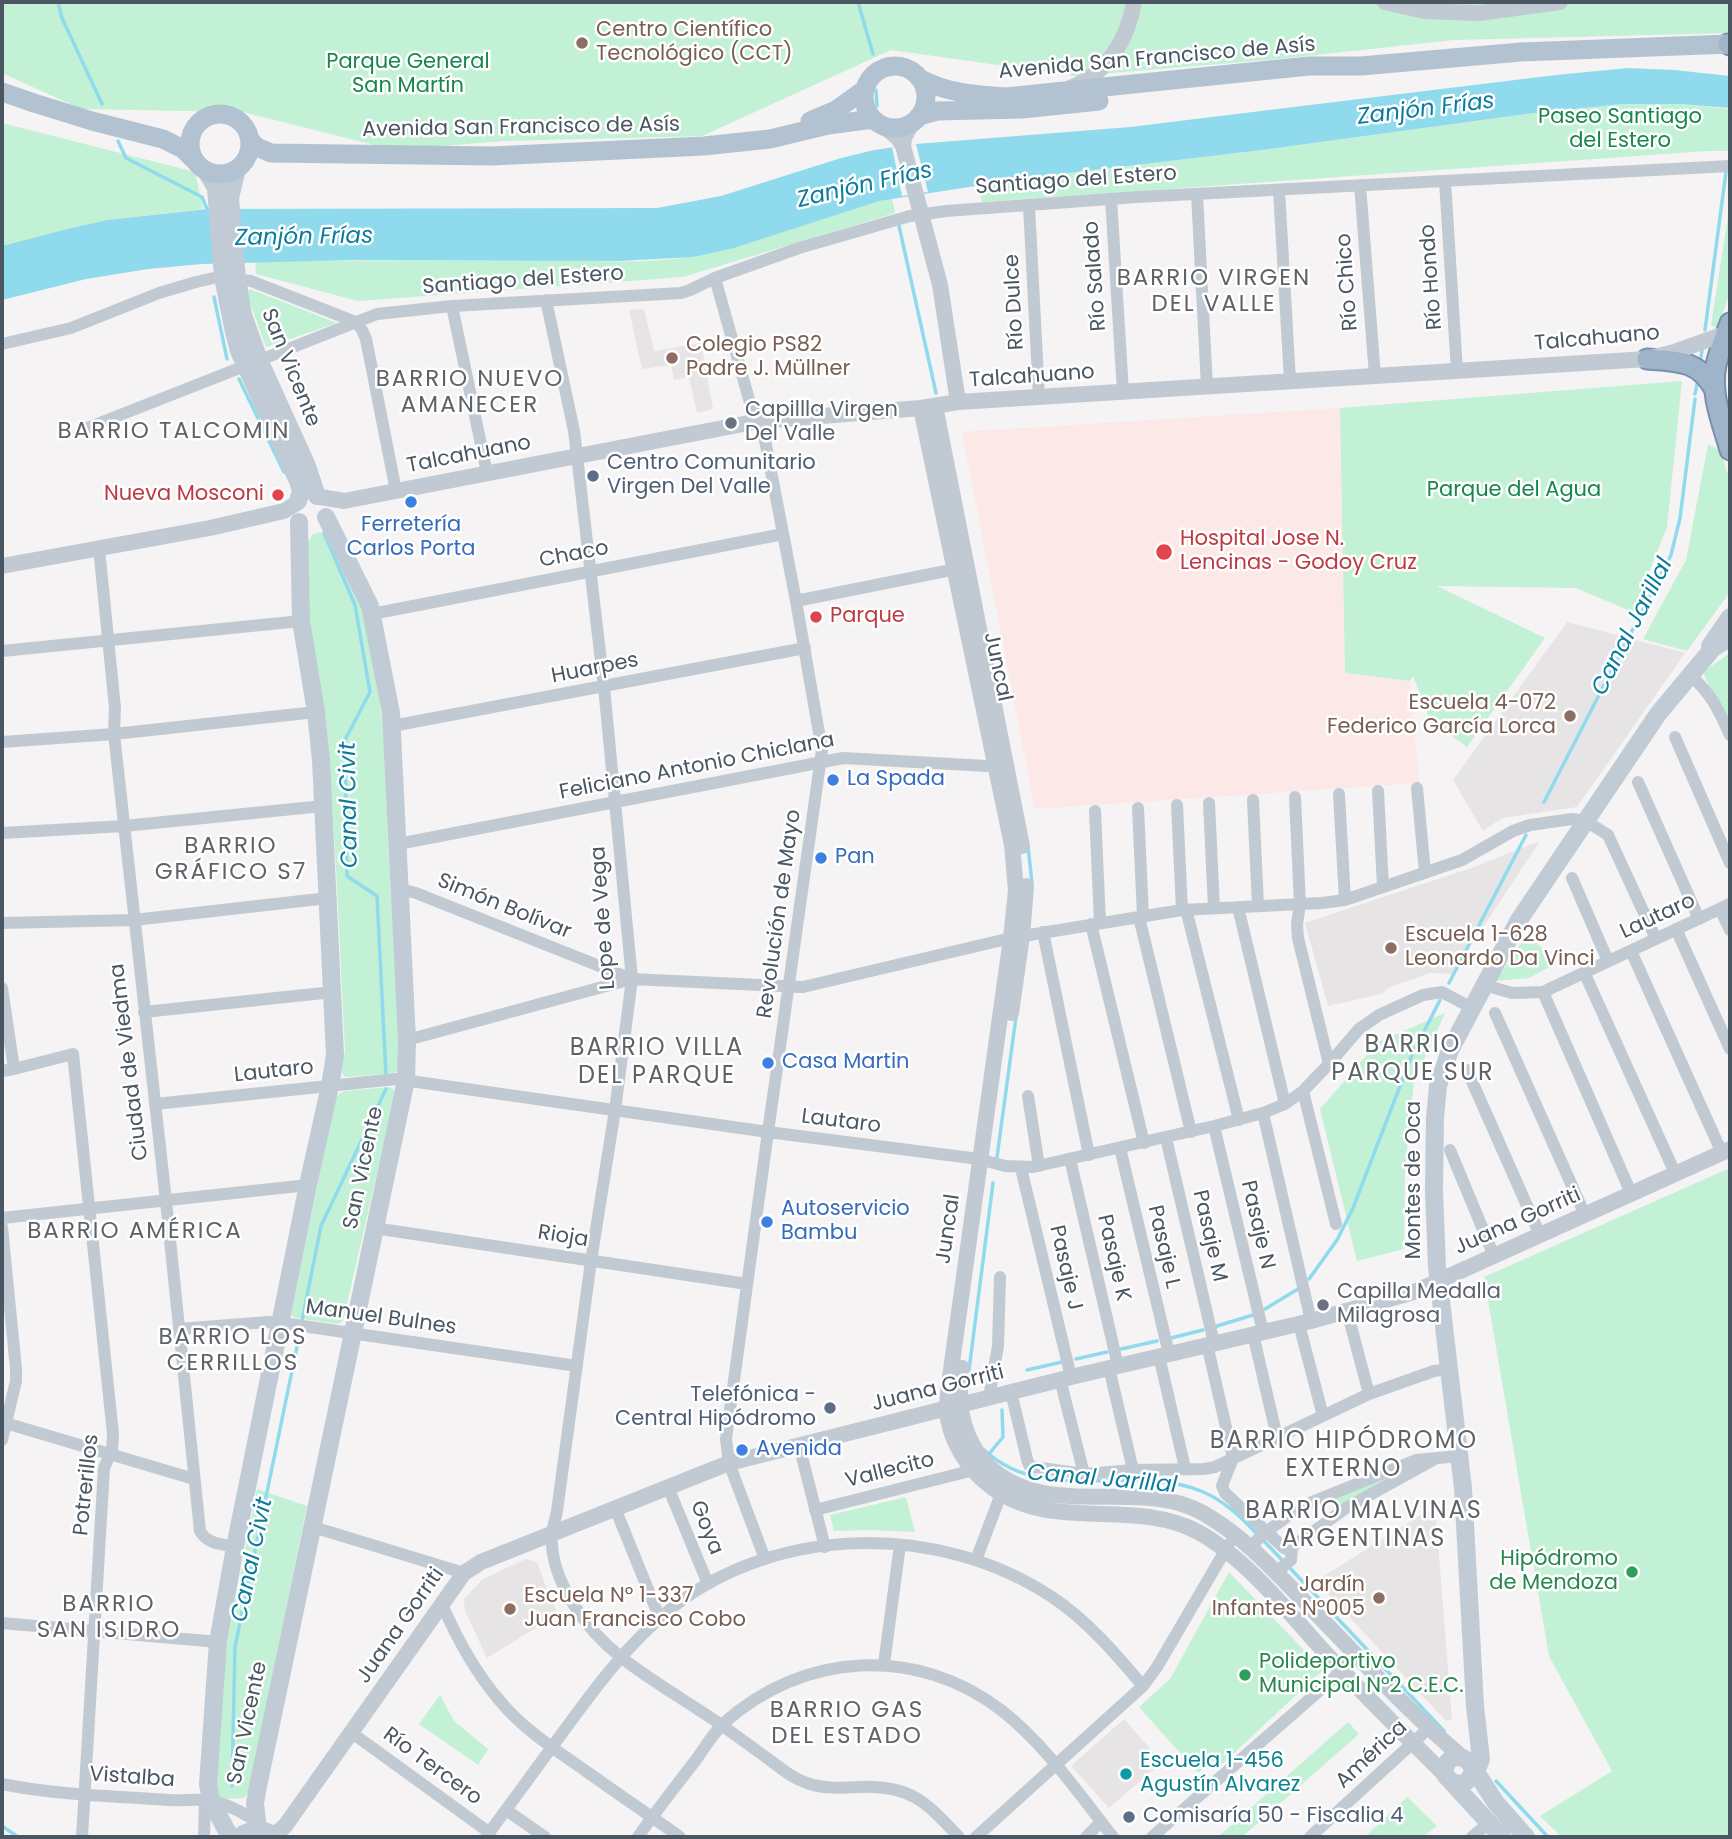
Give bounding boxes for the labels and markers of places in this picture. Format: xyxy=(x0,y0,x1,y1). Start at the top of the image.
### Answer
place label: Centro Científico Tecnológico (CCT) xyxy=(596,18,793,68)
marker: Centro Científico Tecnológico (CCT) xyxy=(574,35,590,51)
place label: Colegio PS82 Padre J. Müllner xyxy=(686,333,850,383)
marker: Colegio PS82 Padre J. Müllner xyxy=(664,350,680,366)
place label: Capillla Virgen Del Valle xyxy=(745,398,898,448)
marker: Capillla Virgen Del Valle xyxy=(723,415,739,431)
place label: Centro Comunitario Virgen Del Valle xyxy=(607,451,816,501)
marker: Centro Comunitario Virgen Del Valle xyxy=(585,468,601,484)
place label: Nueva Mosconi xyxy=(104,482,264,508)
marker: Nueva Mosconi xyxy=(270,487,286,503)
marker: Ferretería Carlos Porta xyxy=(403,494,419,510)
place label: Ferretería Carlos Porta xyxy=(347,513,475,563)
place label: Hospital Jose N. Lencinas - Godoy Cruz xyxy=(1180,527,1417,577)
marker: Hospital Jose N. Lencinas - Godoy Cruz xyxy=(1154,542,1174,562)
place label: Parque xyxy=(830,604,905,630)
marker: Parque xyxy=(808,609,824,625)
place label: Escuela 4-072 Federico García Lorca xyxy=(1327,691,1556,741)
marker: Escuela 4-072 Federico García Lorca xyxy=(1562,708,1578,724)
place label: La Spada xyxy=(847,767,945,793)
marker: La Spada xyxy=(825,772,841,788)
place label: Pan xyxy=(835,845,875,871)
marker: Pan xyxy=(813,850,829,866)
place label: Escuela 1-628 Leonardo Da Vinci xyxy=(1405,923,1595,973)
marker: Escuela 1-628 Leonardo Da Vinci xyxy=(1383,940,1399,956)
place label: Casa Martin xyxy=(782,1050,910,1076)
marker: Casa Martin xyxy=(760,1055,776,1071)
place label: Autoservicio Bambu xyxy=(781,1197,910,1247)
marker: Autoservicio Bambu xyxy=(759,1214,775,1230)
place label: Capilla Medalla Milagrosa xyxy=(1337,1280,1501,1330)
marker: Capilla Medalla Milagrosa xyxy=(1315,1297,1331,1313)
place label: Telefónica - Central Hipódromo xyxy=(615,1383,816,1433)
marker: Telefónica - Central Hipódromo xyxy=(822,1400,838,1416)
place label: Avenida xyxy=(756,1437,842,1463)
marker: Avenida xyxy=(734,1442,750,1458)
place label: Hipódromo de Mendoza xyxy=(1489,1547,1618,1597)
marker: Hipódromo de Mendoza xyxy=(1624,1564,1640,1580)
place label: Jardín Infantes N°005 xyxy=(1212,1573,1365,1623)
place label: Escuela N° 1-337 Juan Francisco Cobo xyxy=(524,1584,746,1634)
marker: Jardín Infantes N°005 xyxy=(1371,1590,1387,1606)
marker: Escuela N° 1-337 Juan Francisco Cobo xyxy=(502,1601,518,1617)
place label: Polideportivo Municipal N°2 C.E.C. xyxy=(1259,1650,1464,1700)
marker: Polideportivo Municipal N°2 C.E.C. xyxy=(1237,1667,1253,1683)
place label: Escuela 1-456 Agustín Alvarez xyxy=(1140,1749,1300,1799)
marker: Escuela 1-456 Agustín Alvarez xyxy=(1118,1766,1134,1782)
place label: Comisaría 50 - Fiscalia 4 xyxy=(1143,1804,1404,1830)
marker: Comisaría 50 - Fiscalia 4 xyxy=(1121,1809,1137,1825)

